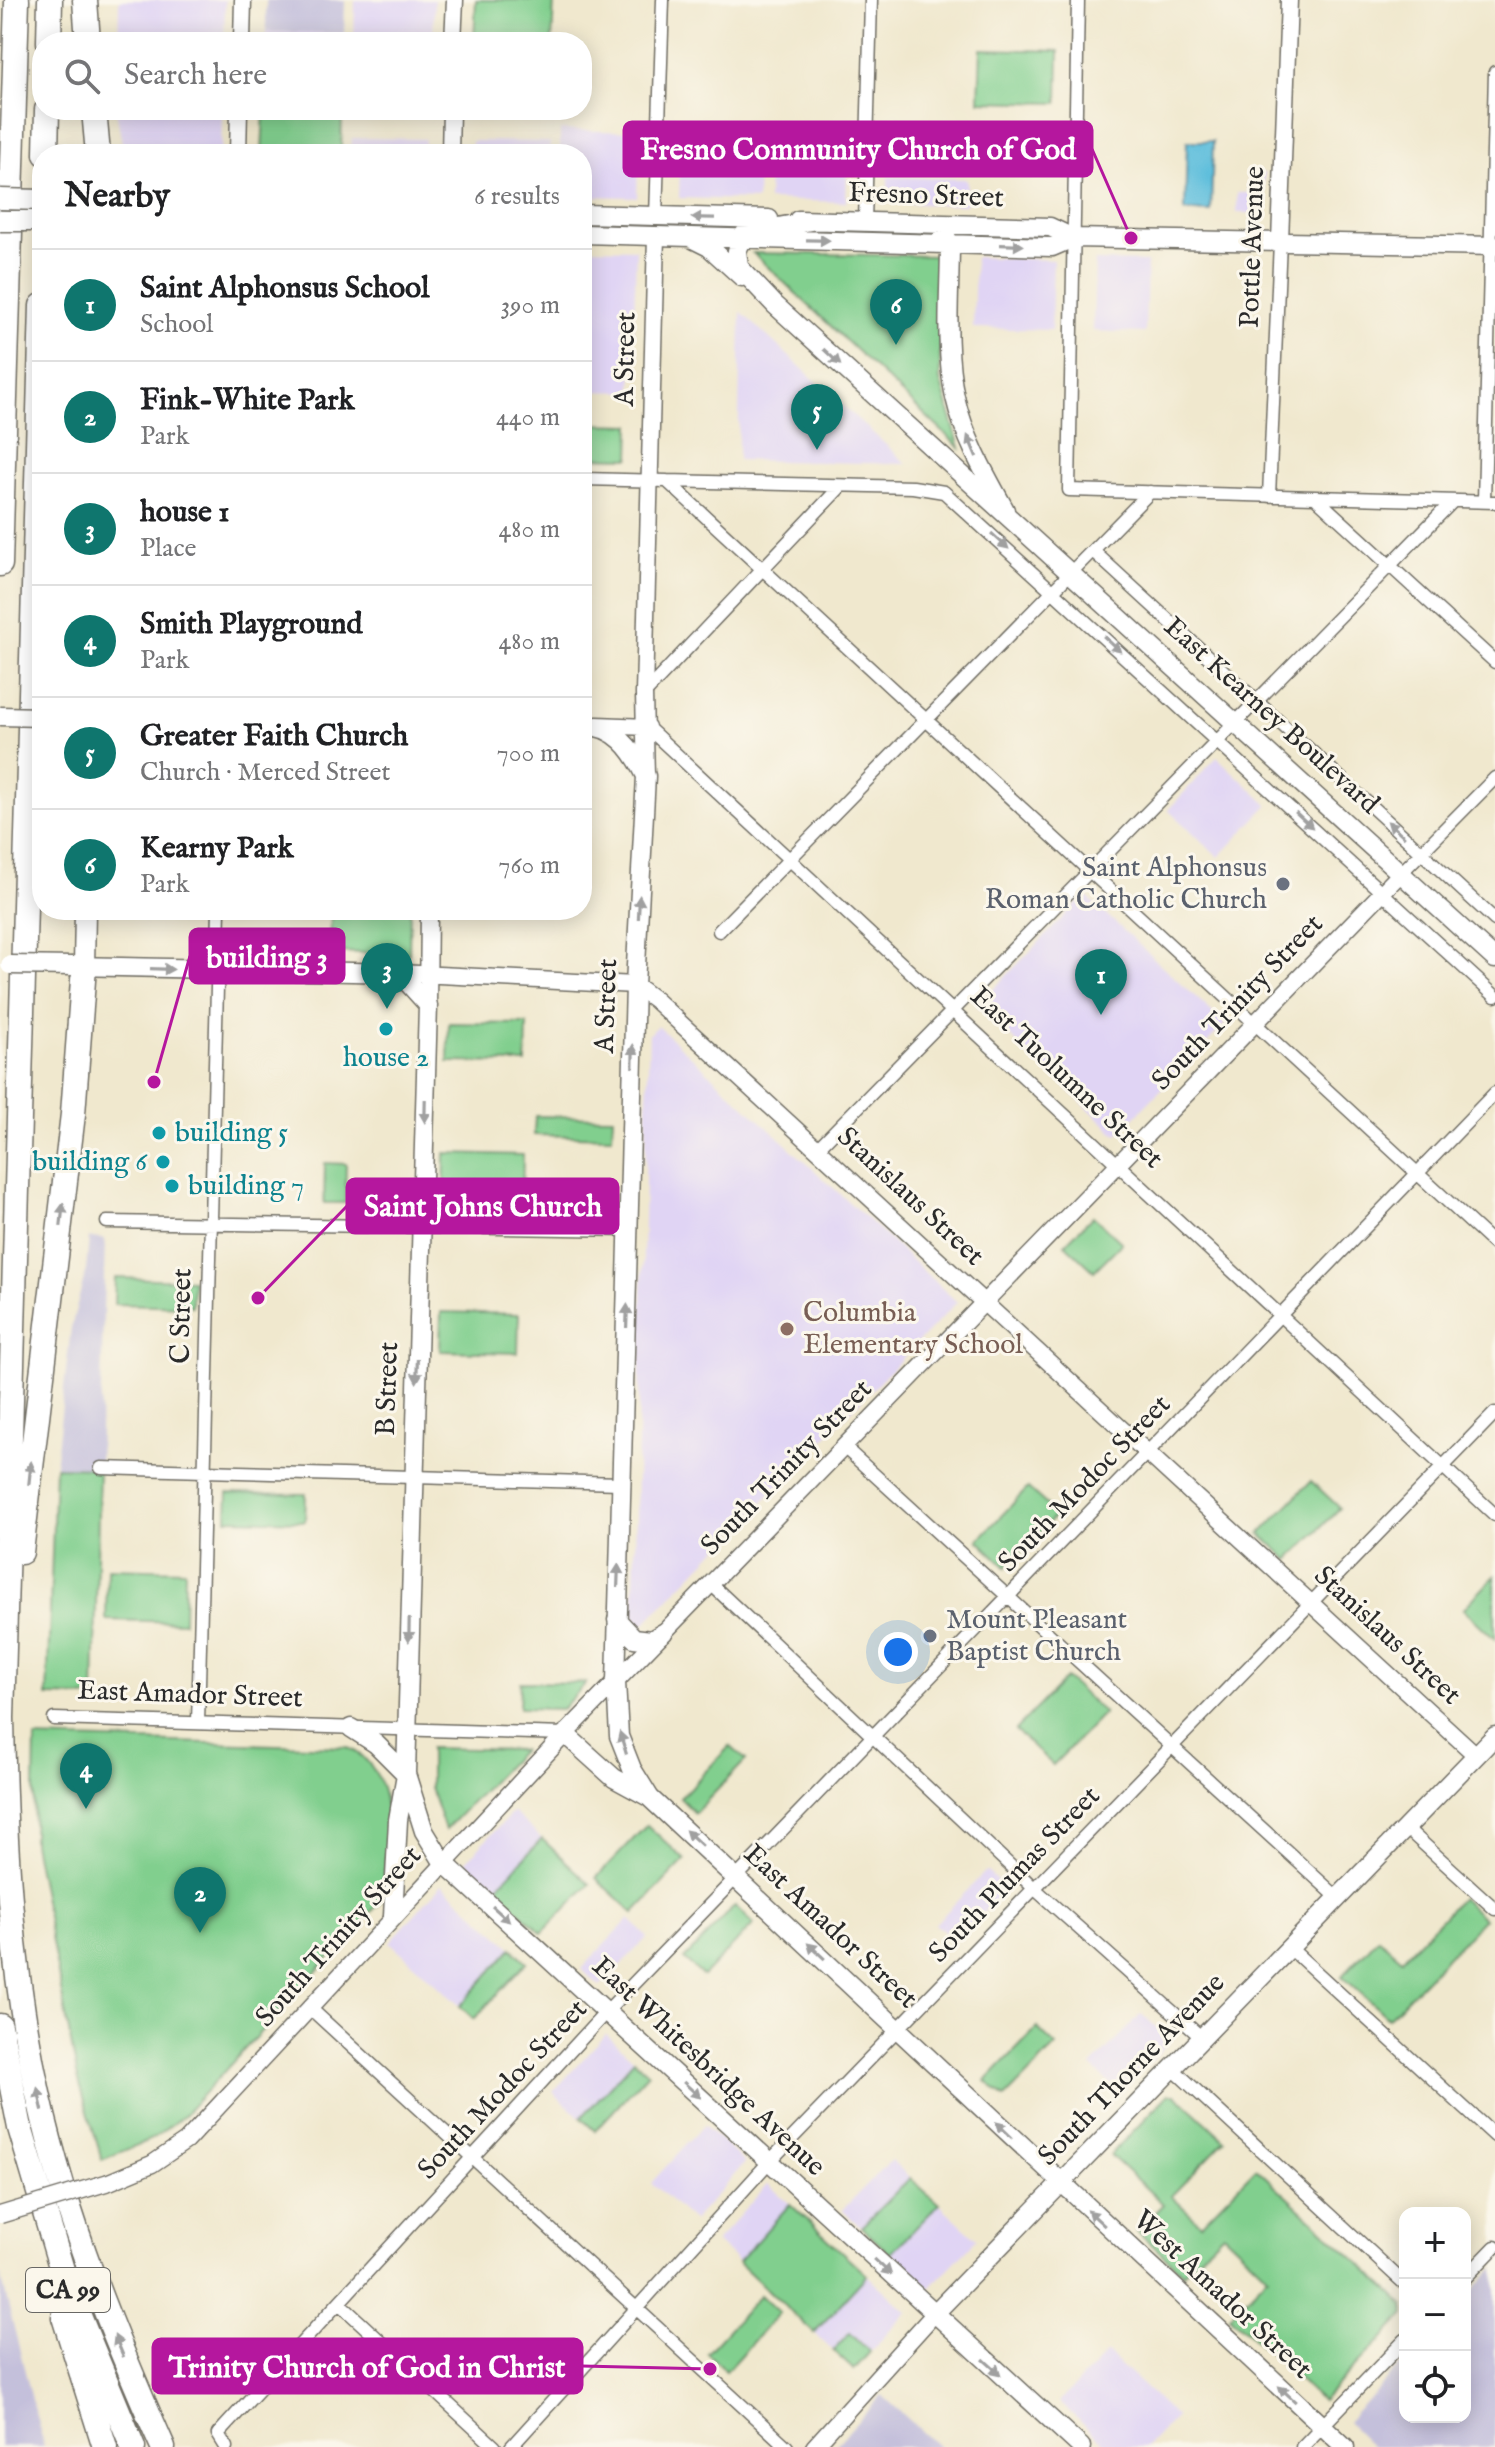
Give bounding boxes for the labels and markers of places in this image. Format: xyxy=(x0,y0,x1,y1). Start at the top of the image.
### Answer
callout: Fresno Community Church of God xyxy=(624,122,1092,176)
pin: 6 xyxy=(870,279,922,345)
pin: 5 xyxy=(791,384,843,450)
place label: Saint Alphonsus Roman Catholic Church xyxy=(985,851,1267,918)
marker: Saint Alphonsus Roman Catholic Church xyxy=(1274,875,1292,893)
callout: building 3 xyxy=(190,929,344,983)
pin: 3 xyxy=(361,943,413,1009)
pin: 1 xyxy=(1075,949,1127,1015)
marker: house 2 xyxy=(377,1020,395,1038)
place label: house 2 xyxy=(343,1041,429,1076)
place label: building 5 xyxy=(175,1116,288,1151)
marker: building 5 xyxy=(150,1124,168,1142)
place label: building 6 xyxy=(32,1145,148,1180)
marker: building 6 xyxy=(154,1153,172,1171)
place label: building 7 xyxy=(188,1169,304,1204)
marker: building 7 xyxy=(163,1177,181,1195)
callout: Saint Johns Church xyxy=(347,1179,618,1233)
place label: Columbia Elementary School xyxy=(803,1296,1023,1363)
marker: Columbia Elementary School xyxy=(778,1320,796,1338)
place label: Mount Pleasant Baptist Church xyxy=(946,1603,1128,1670)
marker: Mount Pleasant Baptist Church xyxy=(921,1627,939,1645)
pin: 4 xyxy=(60,1743,112,1809)
pin: 2 xyxy=(174,1867,226,1933)
callout: Trinity Church of God in Christ xyxy=(153,2339,582,2393)

